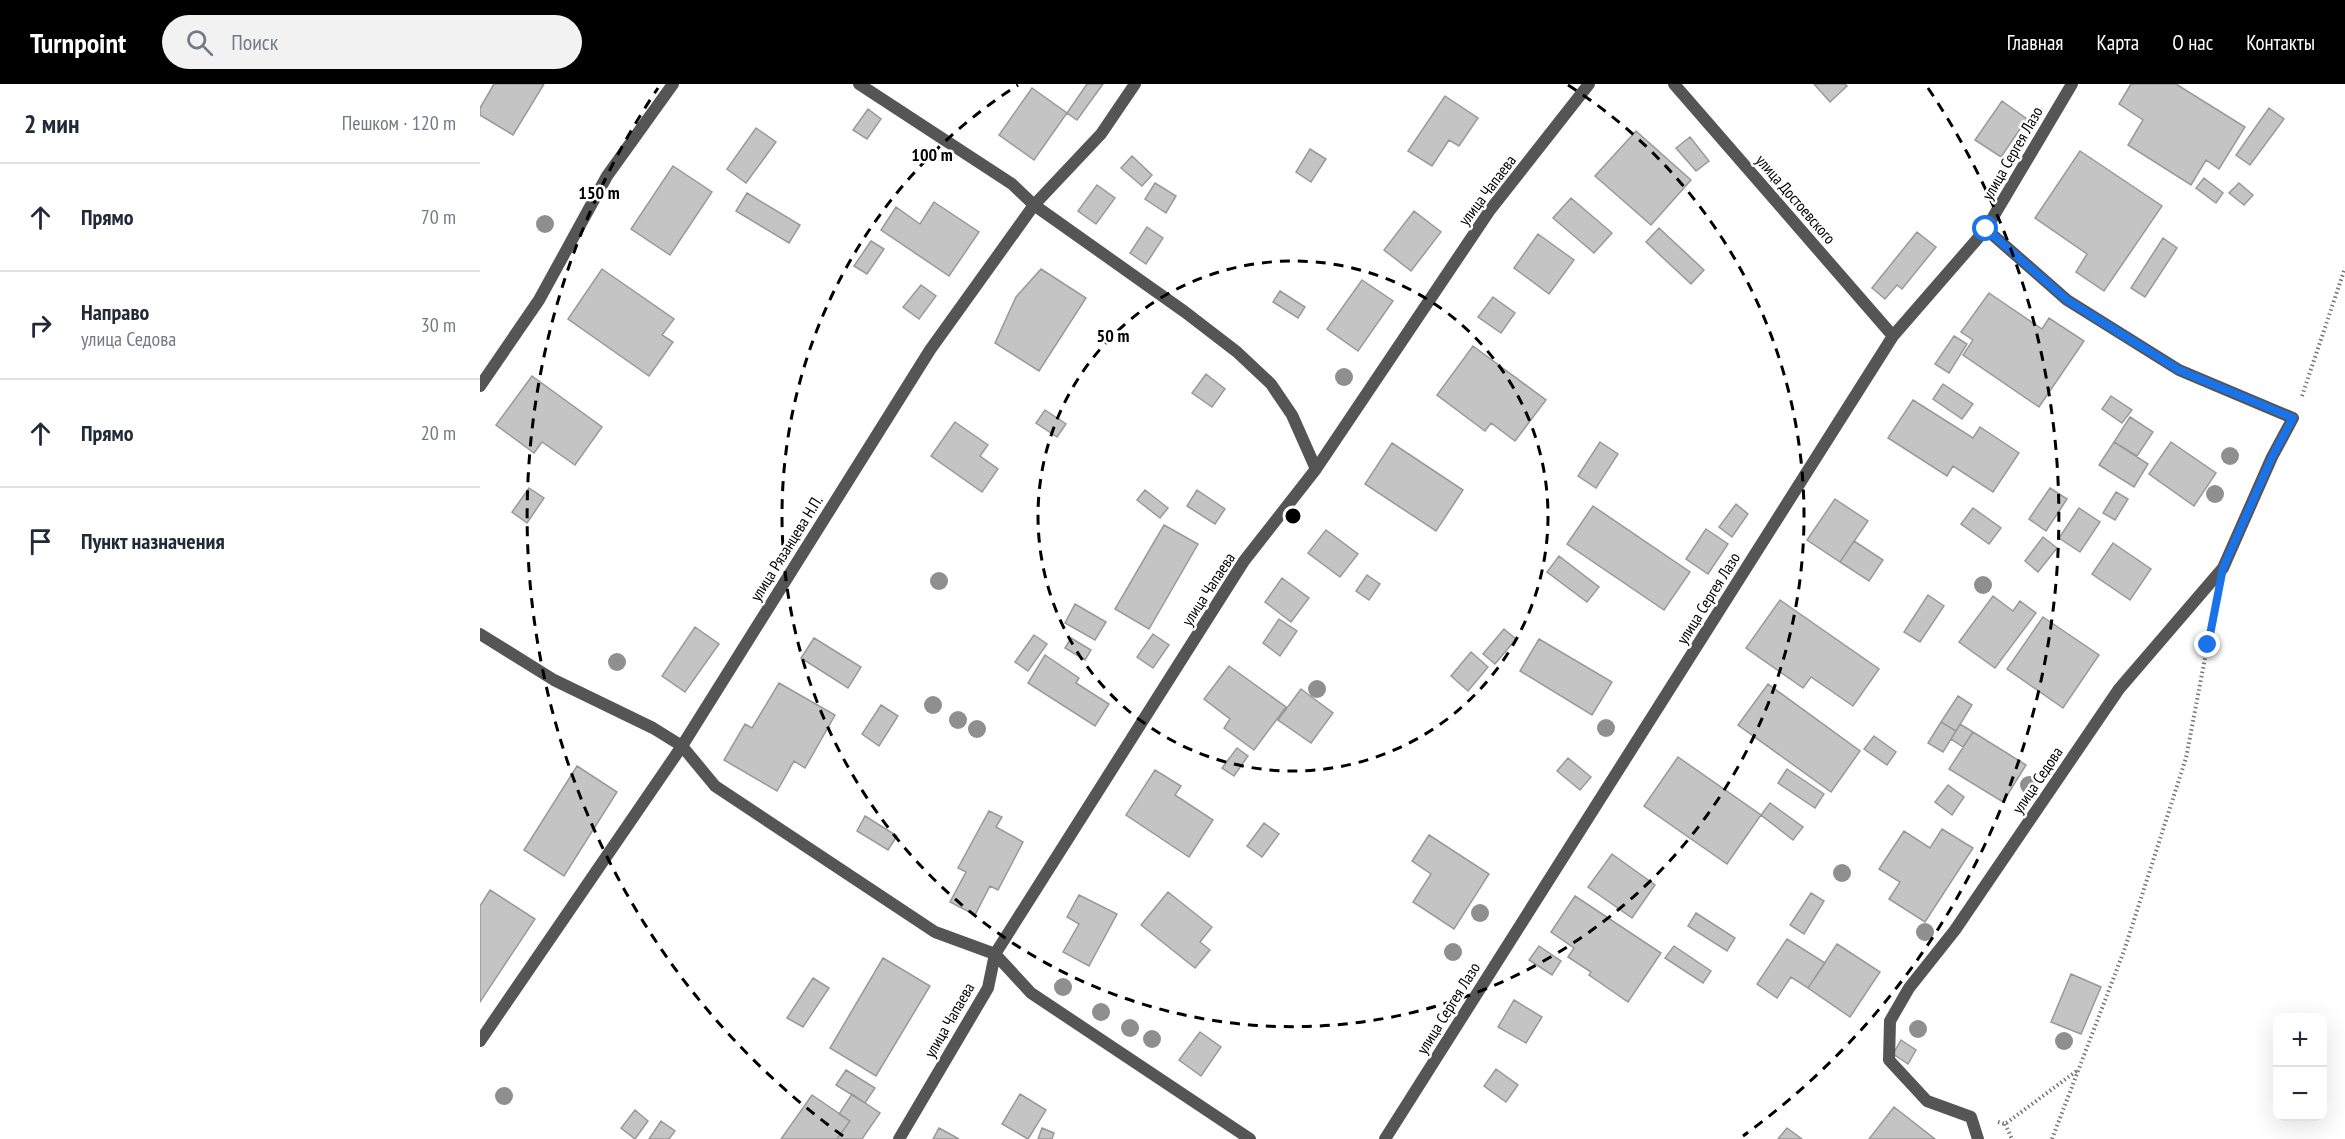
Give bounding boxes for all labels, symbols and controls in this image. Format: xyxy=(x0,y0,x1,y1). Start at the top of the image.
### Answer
search box xyxy=(162,15,582,69)
text: Turnpoint xyxy=(30,24,126,61)
icon: search xyxy=(183,26,216,59)
text: Поиск xyxy=(231,28,278,56)
text: Главная xyxy=(2007,29,2063,56)
text: Карта xyxy=(2096,29,2139,56)
text: О нас xyxy=(2172,29,2213,56)
text: Контакты xyxy=(2246,29,2315,56)
street label: улица Сергея Лазо xyxy=(1977,103,2047,203)
text: 2 мин xyxy=(24,107,79,140)
text: Пешком · 120 m xyxy=(342,110,456,136)
text: 100 m xyxy=(911,143,953,166)
street label: улица Достоевского xyxy=(1752,150,1840,248)
street label: улица Чапаева xyxy=(1454,151,1520,229)
text: 150 m xyxy=(578,181,620,204)
icon: ahead xyxy=(24,201,57,234)
text: Прямо xyxy=(81,203,134,231)
text: 70 m xyxy=(421,204,456,230)
route start xyxy=(1972,215,1998,241)
text: Направо xyxy=(81,298,149,326)
icon: right xyxy=(24,309,57,342)
text: 30 m xyxy=(421,312,456,338)
text: 50 m xyxy=(1097,324,1129,347)
text: улица Седова xyxy=(81,326,176,352)
icon: ahead xyxy=(24,417,57,450)
text: Прямо xyxy=(81,419,134,447)
text: 20 m xyxy=(421,420,456,446)
street label: улица Рязанцева Н.П. xyxy=(745,491,827,605)
centre of rings xyxy=(1283,506,1303,526)
icon: arrive xyxy=(24,525,57,558)
text: Пункт назначения xyxy=(81,527,225,555)
street label: улица Сергея Лазо xyxy=(1672,548,1744,648)
street label: улица Чапаева xyxy=(1177,549,1239,629)
route end xyxy=(2194,631,2220,657)
street label: улица Седова xyxy=(2007,743,2067,817)
street label: улица Сергея Лазо xyxy=(1412,958,1484,1058)
street label: улица Чапаева xyxy=(920,979,978,1061)
map controls xyxy=(2273,1013,2327,1121)
button: + xyxy=(2273,1013,2327,1067)
button: − xyxy=(2273,1067,2327,1121)

